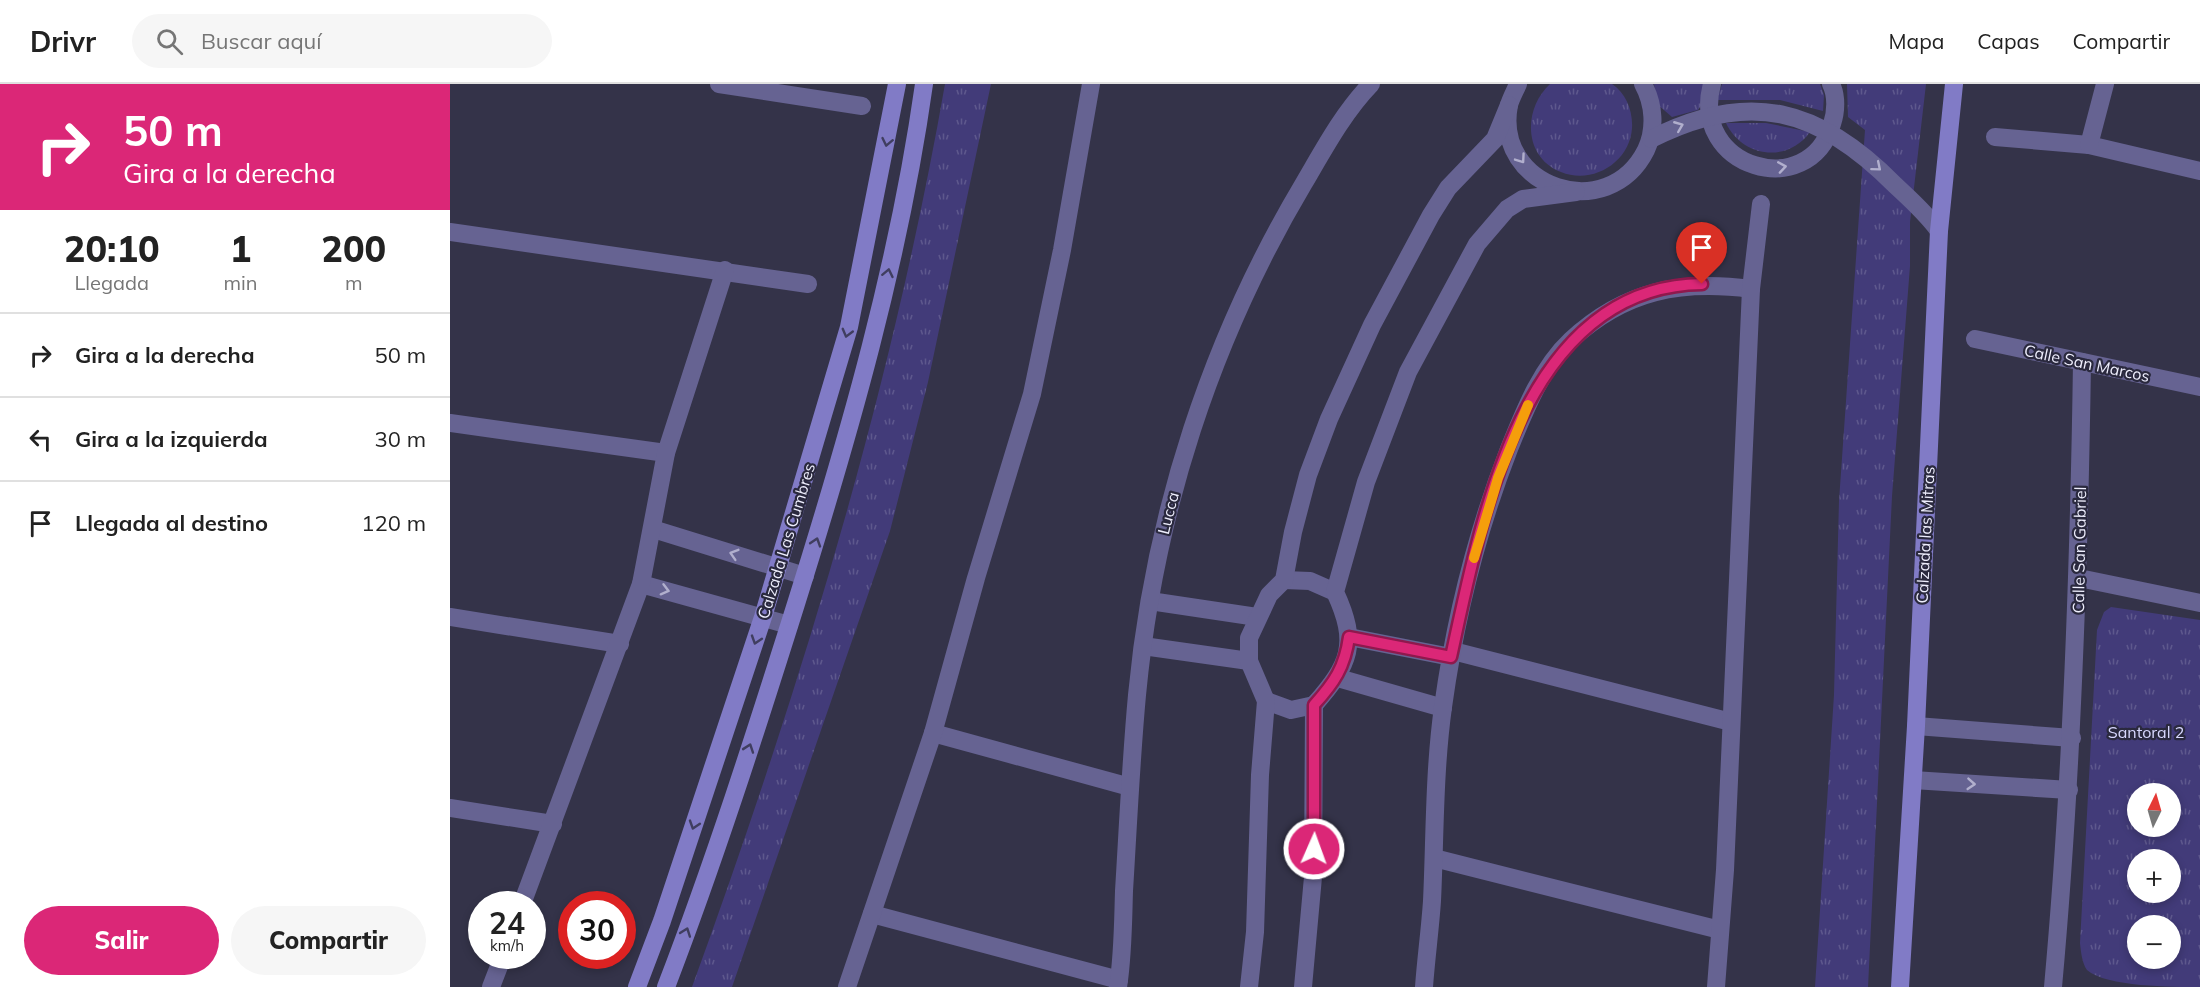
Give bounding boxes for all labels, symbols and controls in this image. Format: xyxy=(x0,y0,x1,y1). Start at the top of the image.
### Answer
search box xyxy=(132,14,552,68)
text: Drivr xyxy=(30,24,96,59)
icon: search xyxy=(153,25,186,58)
text: Buscar aquí xyxy=(201,27,322,55)
text: Mapa xyxy=(1889,28,1944,54)
text: Capas xyxy=(1977,28,2040,54)
text: Compartir xyxy=(2073,28,2170,54)
text: 50 m xyxy=(123,104,223,157)
icon: right xyxy=(24,108,102,186)
one-way arrow xyxy=(1673,121,1684,133)
one-way arrow xyxy=(881,136,894,146)
one-way arrow xyxy=(1514,152,1525,163)
text: Gira a la derecha xyxy=(123,156,336,190)
one-way arrow xyxy=(1870,160,1881,171)
one-way arrow xyxy=(1777,161,1787,173)
pin xyxy=(1676,222,1727,284)
text: 20:10 xyxy=(64,226,160,271)
text: 1 xyxy=(230,226,251,271)
text: 200 xyxy=(321,226,386,271)
icon: arrive xyxy=(1685,231,1718,264)
one-way arrow xyxy=(881,268,894,278)
text: Llegada xyxy=(74,270,149,295)
text: min xyxy=(223,270,258,295)
text: m xyxy=(345,270,363,295)
one-way arrow xyxy=(842,327,854,337)
icon: right xyxy=(24,339,57,372)
street label: Calle San Marcos xyxy=(2022,340,2152,386)
text: Gira a la derecha xyxy=(75,341,255,369)
text: 50 m xyxy=(375,341,426,369)
icon: left xyxy=(24,423,57,456)
text: Gira a la izquierda xyxy=(75,425,268,453)
text: 30 m xyxy=(375,425,426,453)
street label: Calzada Las Cumbres xyxy=(753,461,819,621)
street label: Calzada las Mitras xyxy=(1911,466,1939,604)
street label: Calle San Gabriel xyxy=(2068,486,2090,614)
street label: Lucca xyxy=(1153,490,1183,536)
icon: arrive xyxy=(24,507,57,540)
text: Llegada al destino xyxy=(75,509,268,537)
text: 120 m xyxy=(361,509,426,537)
one-way arrow xyxy=(809,537,821,548)
one-way arrow xyxy=(729,549,740,561)
one-way arrow xyxy=(660,583,670,596)
one-way arrow xyxy=(750,634,763,645)
park label: Santoral 2 xyxy=(2108,722,2184,742)
one-way arrow xyxy=(742,743,754,754)
one-way arrow xyxy=(1967,777,1976,790)
north arrow xyxy=(2127,783,2181,837)
map controls xyxy=(2127,783,2181,969)
position arrow xyxy=(1282,817,1346,881)
one-way arrow xyxy=(689,819,702,830)
button: + xyxy=(2127,849,2181,903)
speed limit sign: 30 xyxy=(558,891,636,969)
text: 24 xyxy=(489,904,525,942)
button: Salir xyxy=(24,906,219,975)
button: Compartir xyxy=(231,906,426,975)
button: − xyxy=(2127,915,2181,969)
one-way arrow xyxy=(679,927,692,938)
text: km/h xyxy=(490,936,524,955)

